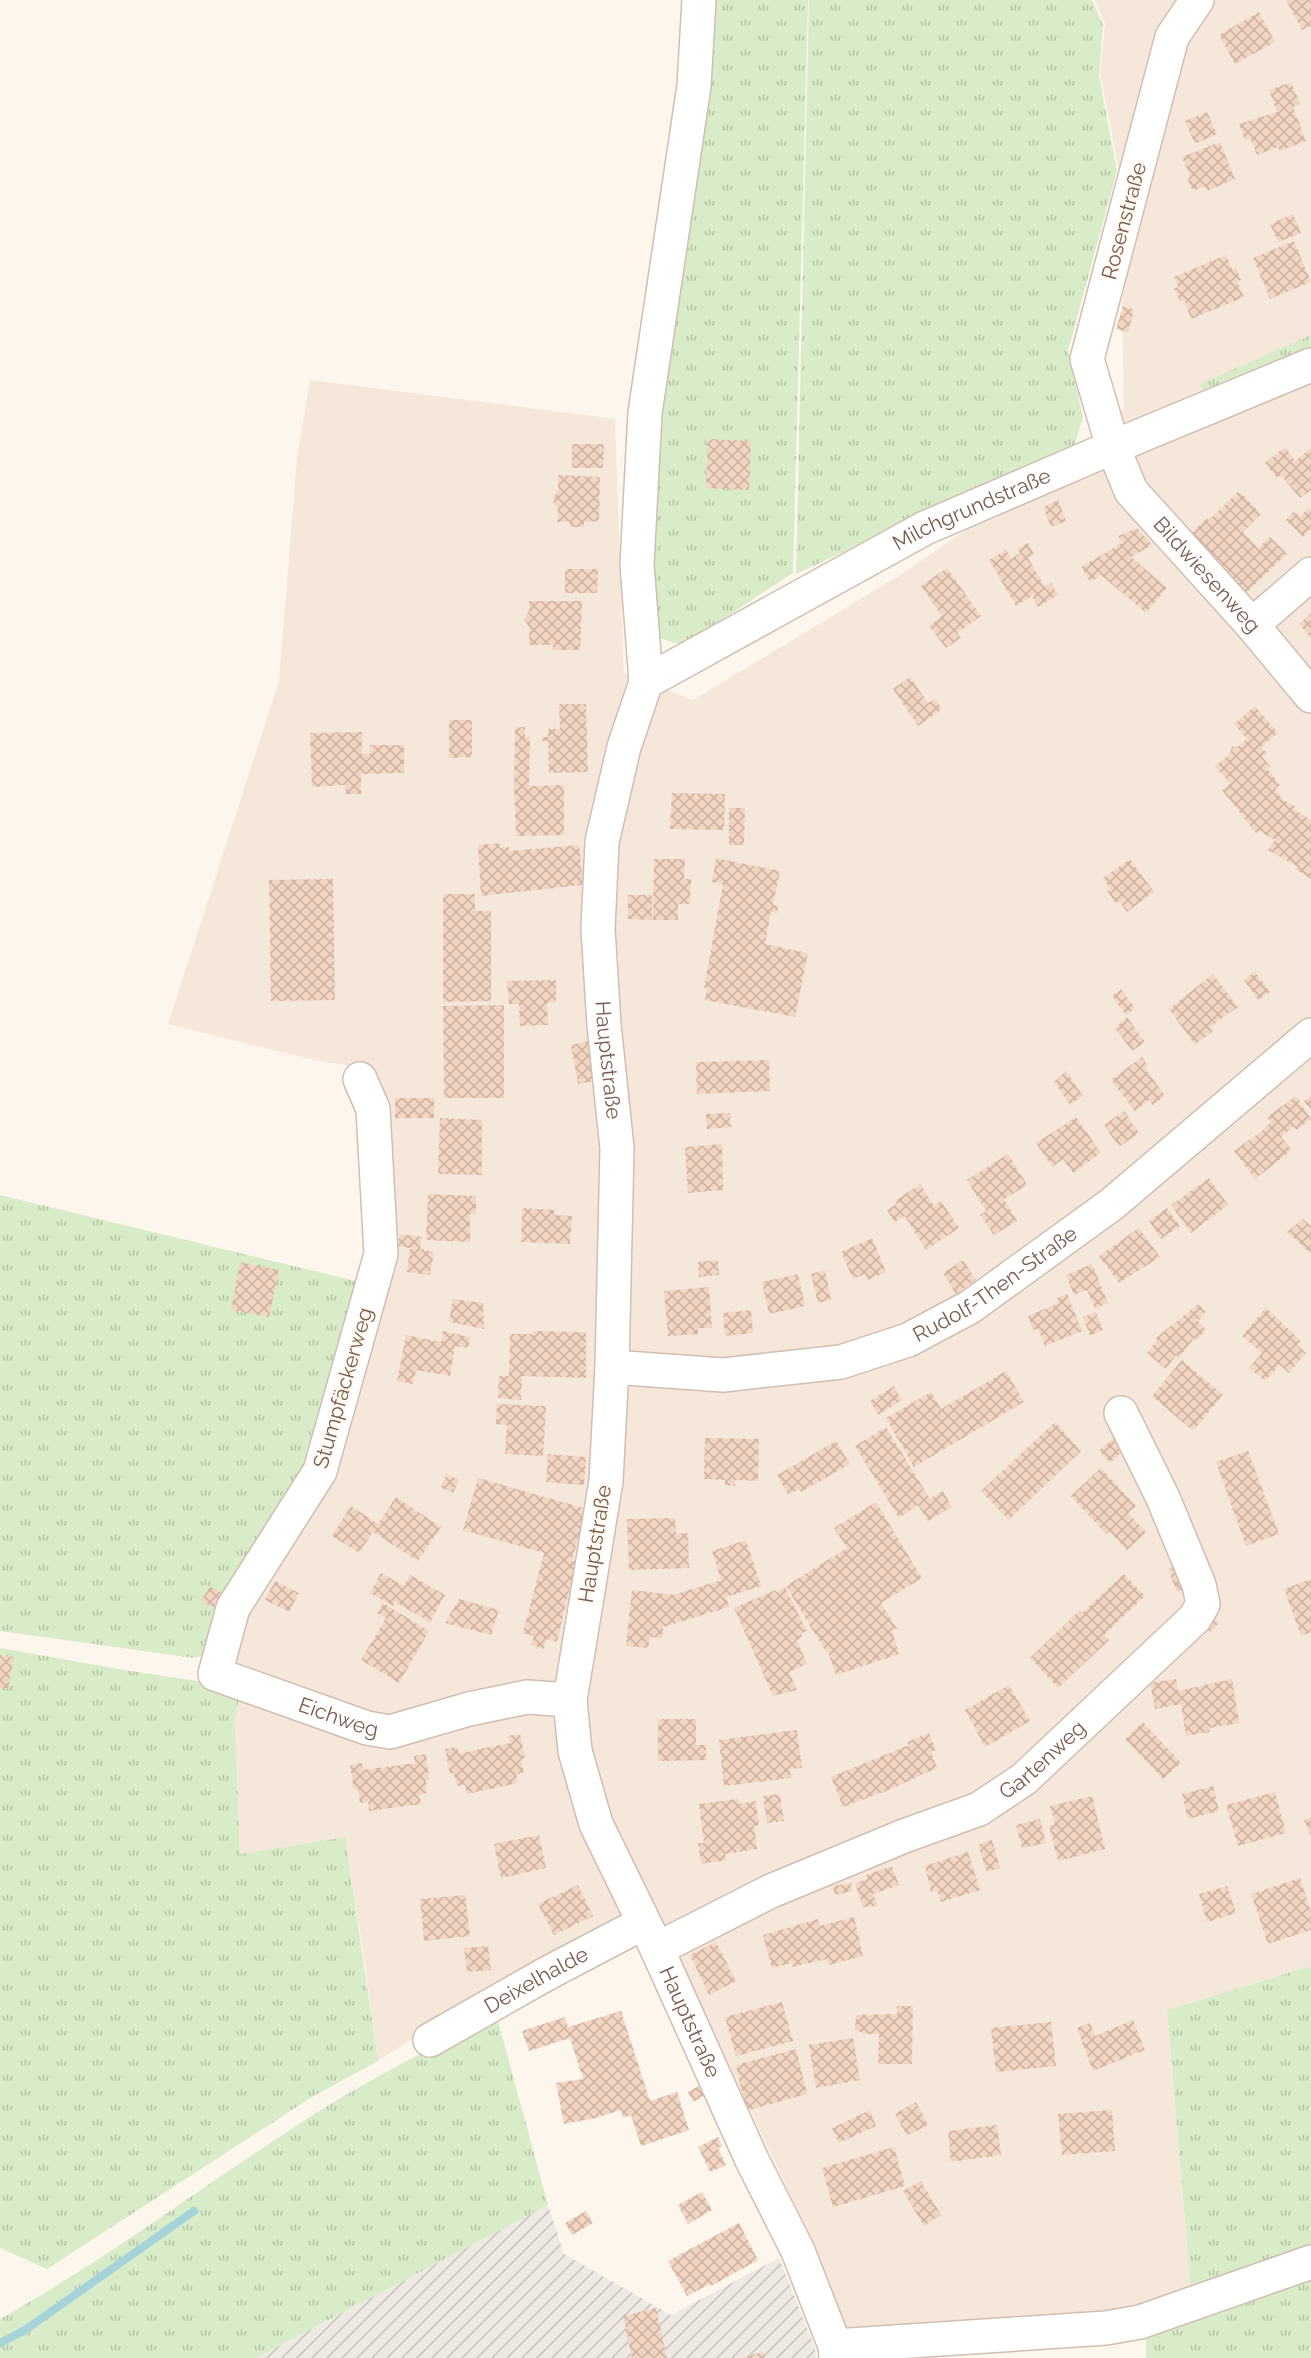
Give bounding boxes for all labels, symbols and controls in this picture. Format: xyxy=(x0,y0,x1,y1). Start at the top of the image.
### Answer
street label: Rosenstraße xyxy=(1096,159,1151,282)
street label: Milchgrundstraße xyxy=(888,462,1054,555)
street label: Bildwiesenweg xyxy=(1148,511,1266,638)
street label: Hauptstraße xyxy=(591,1000,627,1121)
street label: Rudolf-Then-Straße xyxy=(908,1221,1082,1347)
street label: Stumpfäckerweg xyxy=(308,1305,377,1471)
street label: Hauptstraße xyxy=(573,1483,616,1605)
street label: Eichweg xyxy=(295,1692,380,1742)
street label: Gartenweg xyxy=(994,1715,1090,1804)
street label: Deixelhalde xyxy=(480,1941,592,2019)
street label: Hauptstraße xyxy=(654,1962,726,2081)

